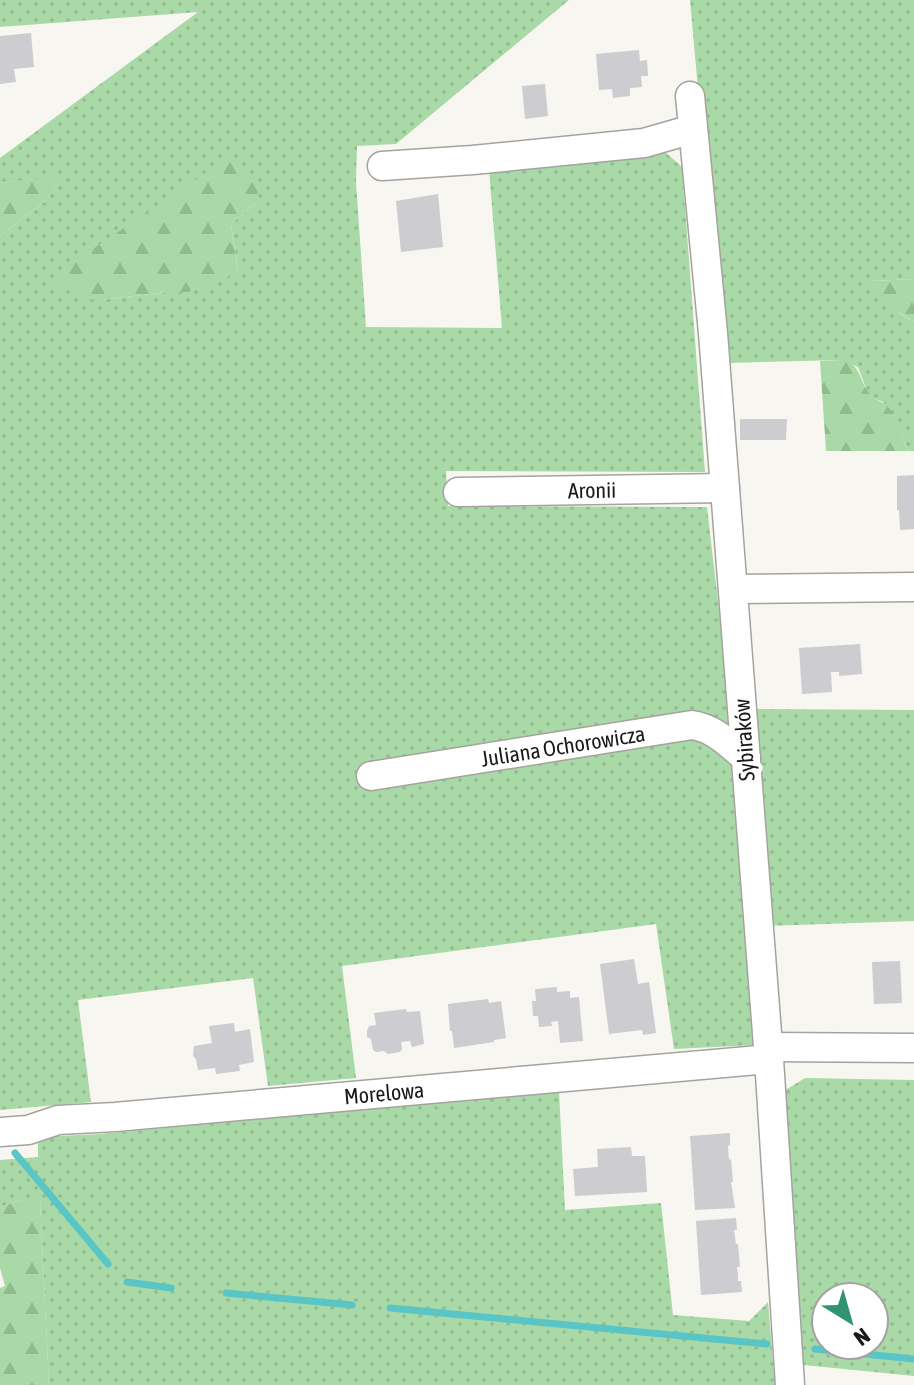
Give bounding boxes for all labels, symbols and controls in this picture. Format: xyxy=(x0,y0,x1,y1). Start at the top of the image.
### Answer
street label: Aronii xyxy=(568,477,616,503)
street label: Sybiraków xyxy=(728,698,760,782)
street label: Juliana Ochorowicza xyxy=(479,720,647,772)
street label: Morelowa xyxy=(343,1077,425,1109)
north arrow xyxy=(810,1281,890,1361)
text: N xyxy=(849,1323,875,1351)

